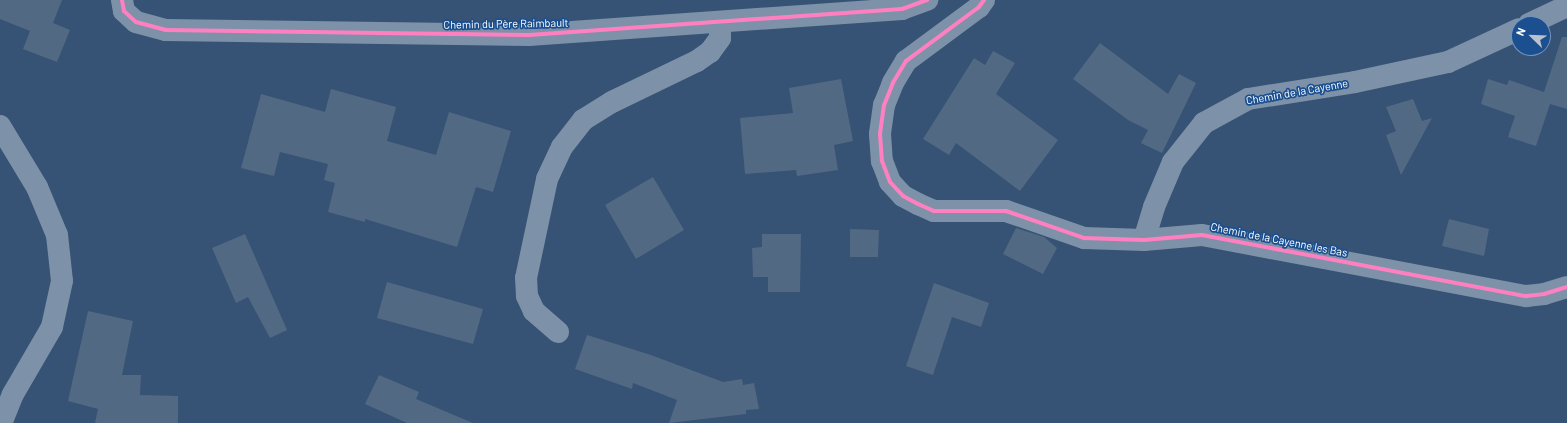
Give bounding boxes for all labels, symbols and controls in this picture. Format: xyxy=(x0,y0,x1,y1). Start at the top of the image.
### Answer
street label: Chemin du Père Raimbault xyxy=(443,16,569,32)
north arrow xyxy=(1511,16,1551,56)
text: N xyxy=(1513,26,1528,37)
street label: Chemin de la Cayenne xyxy=(1245,77,1349,107)
street label: Chemin de la Cayenne les Bas xyxy=(1209,220,1349,260)

